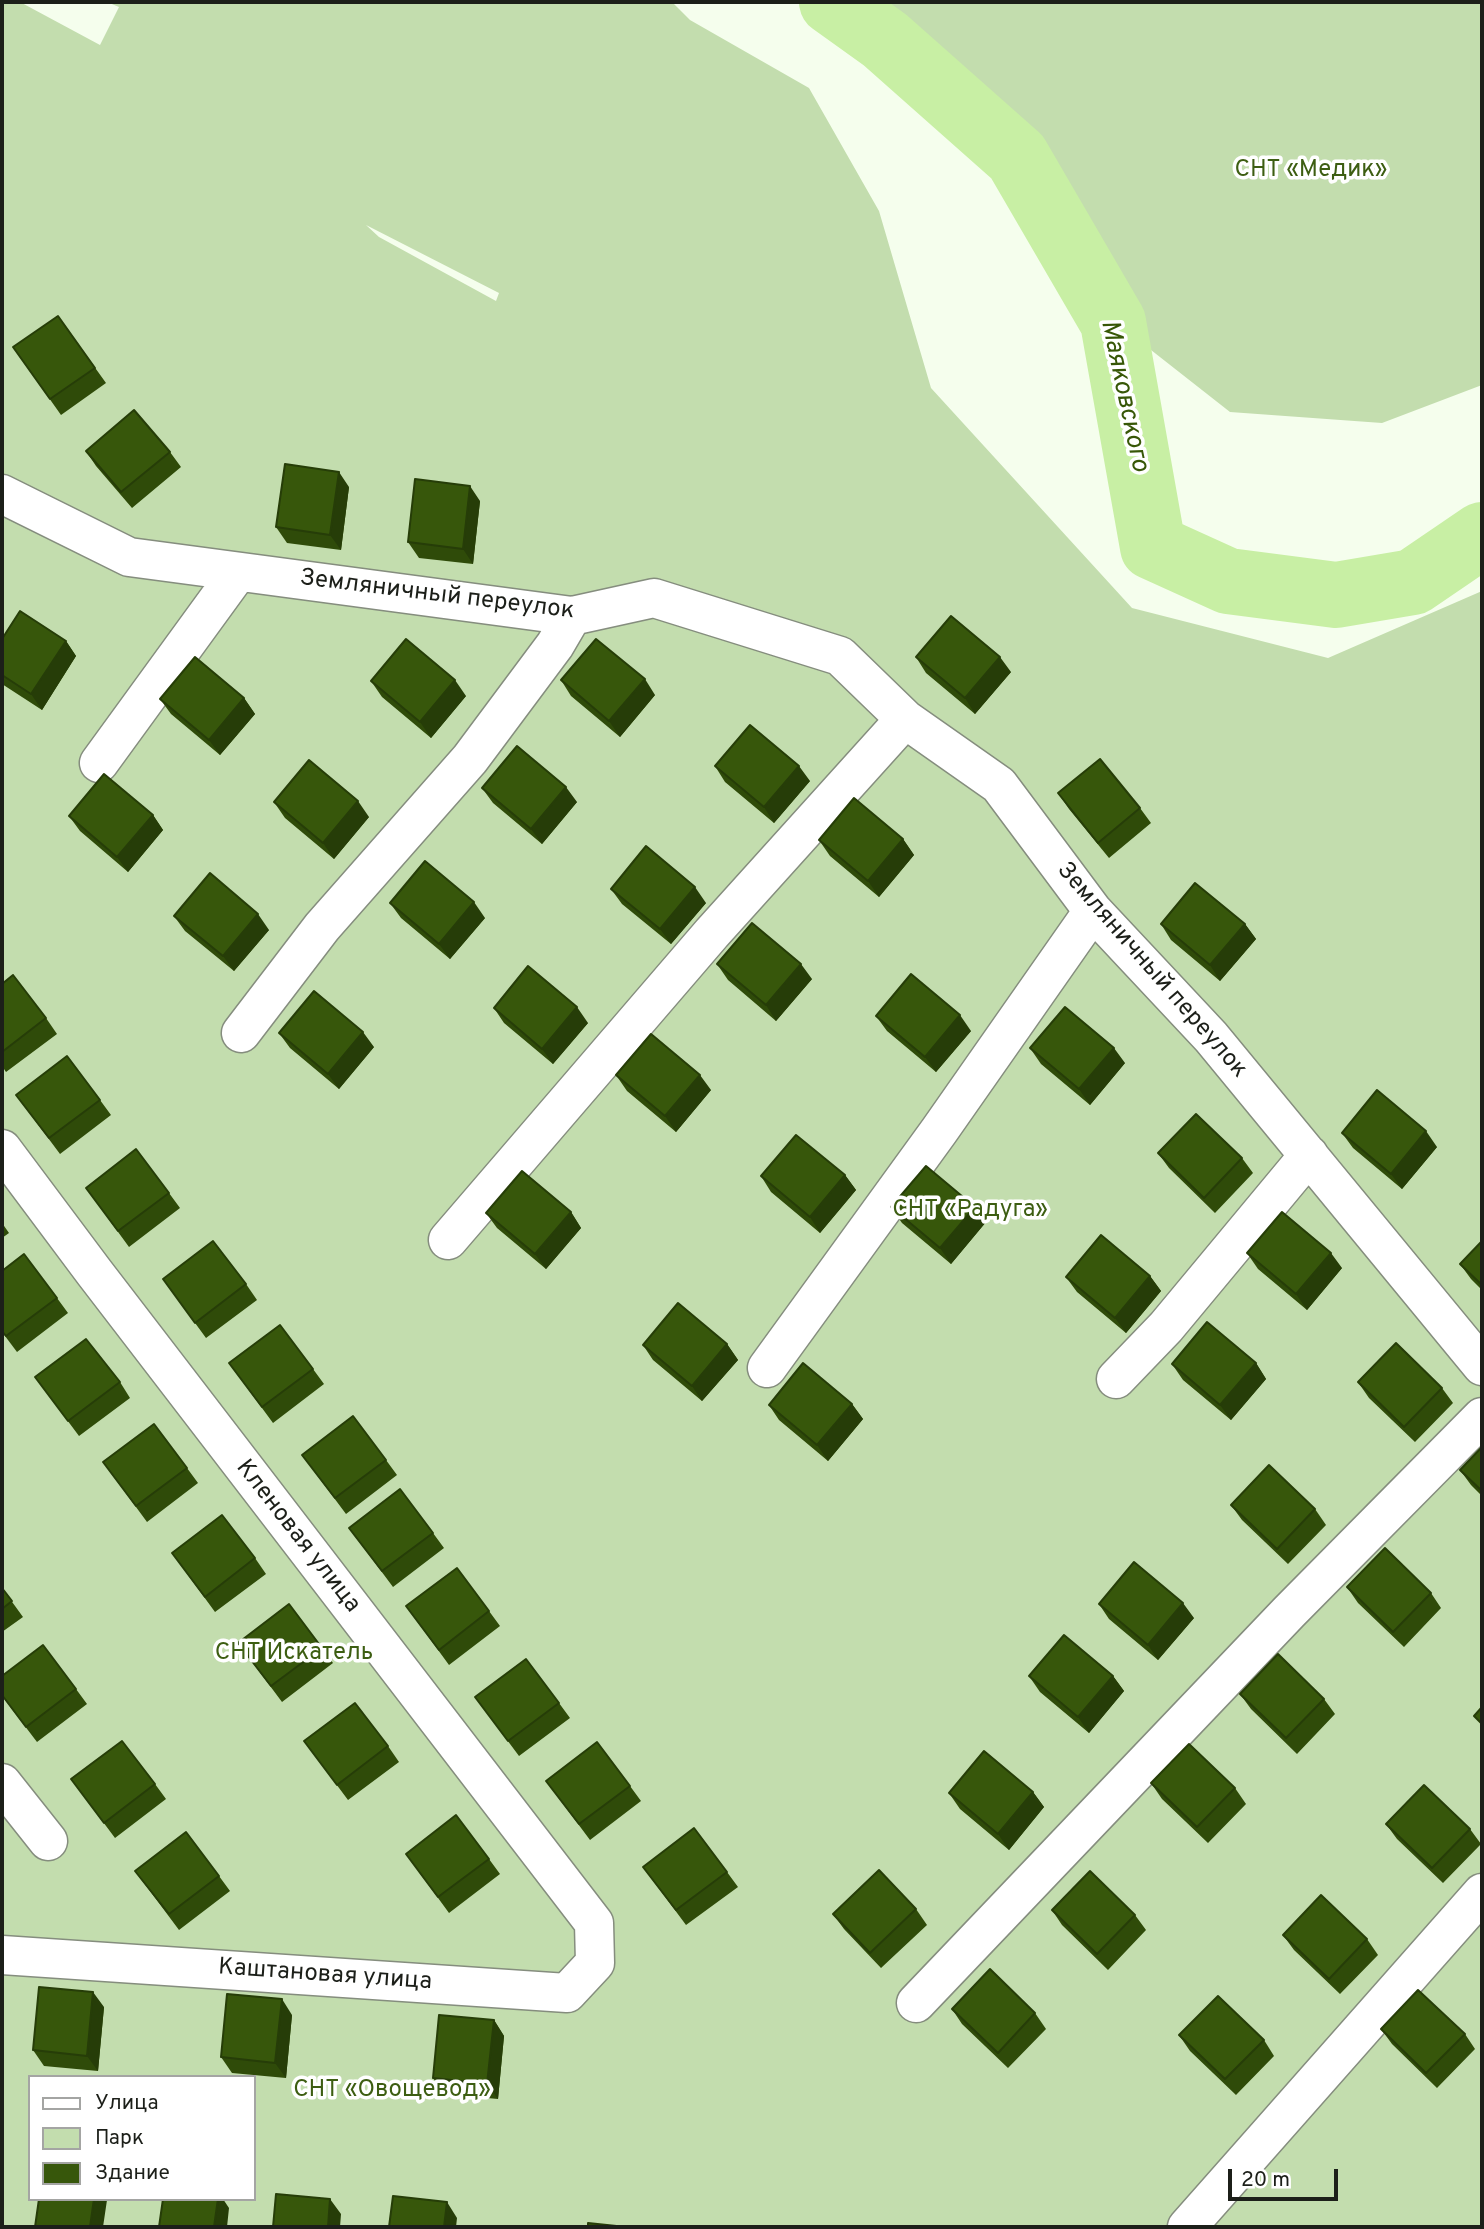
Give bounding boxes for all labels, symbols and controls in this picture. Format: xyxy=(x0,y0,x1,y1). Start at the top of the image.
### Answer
park label: СНТ «Медик» xyxy=(1235,157,1387,185)
water label: Маяковского xyxy=(1092,317,1154,475)
street label: Земляничный переулок xyxy=(298,565,576,627)
street label: Земляничный переулок xyxy=(1049,857,1253,1085)
park label: СНТ «Радуга» xyxy=(892,1197,1048,1225)
street label: Кленовая улица xyxy=(228,1455,366,1619)
park label: СНТ Искатель xyxy=(215,1640,373,1668)
street label: Каштановая улица xyxy=(217,1954,433,1998)
legend xyxy=(28,2075,256,2201)
park label: СНТ «Овощевод» xyxy=(293,2077,491,2105)
text: Улица xyxy=(95,2090,159,2117)
text: Парк xyxy=(95,2125,144,2152)
scale bar xyxy=(1232,2156,1342,2200)
text: Здание xyxy=(95,2160,170,2187)
text: 20 m xyxy=(1241,2167,1290,2194)

